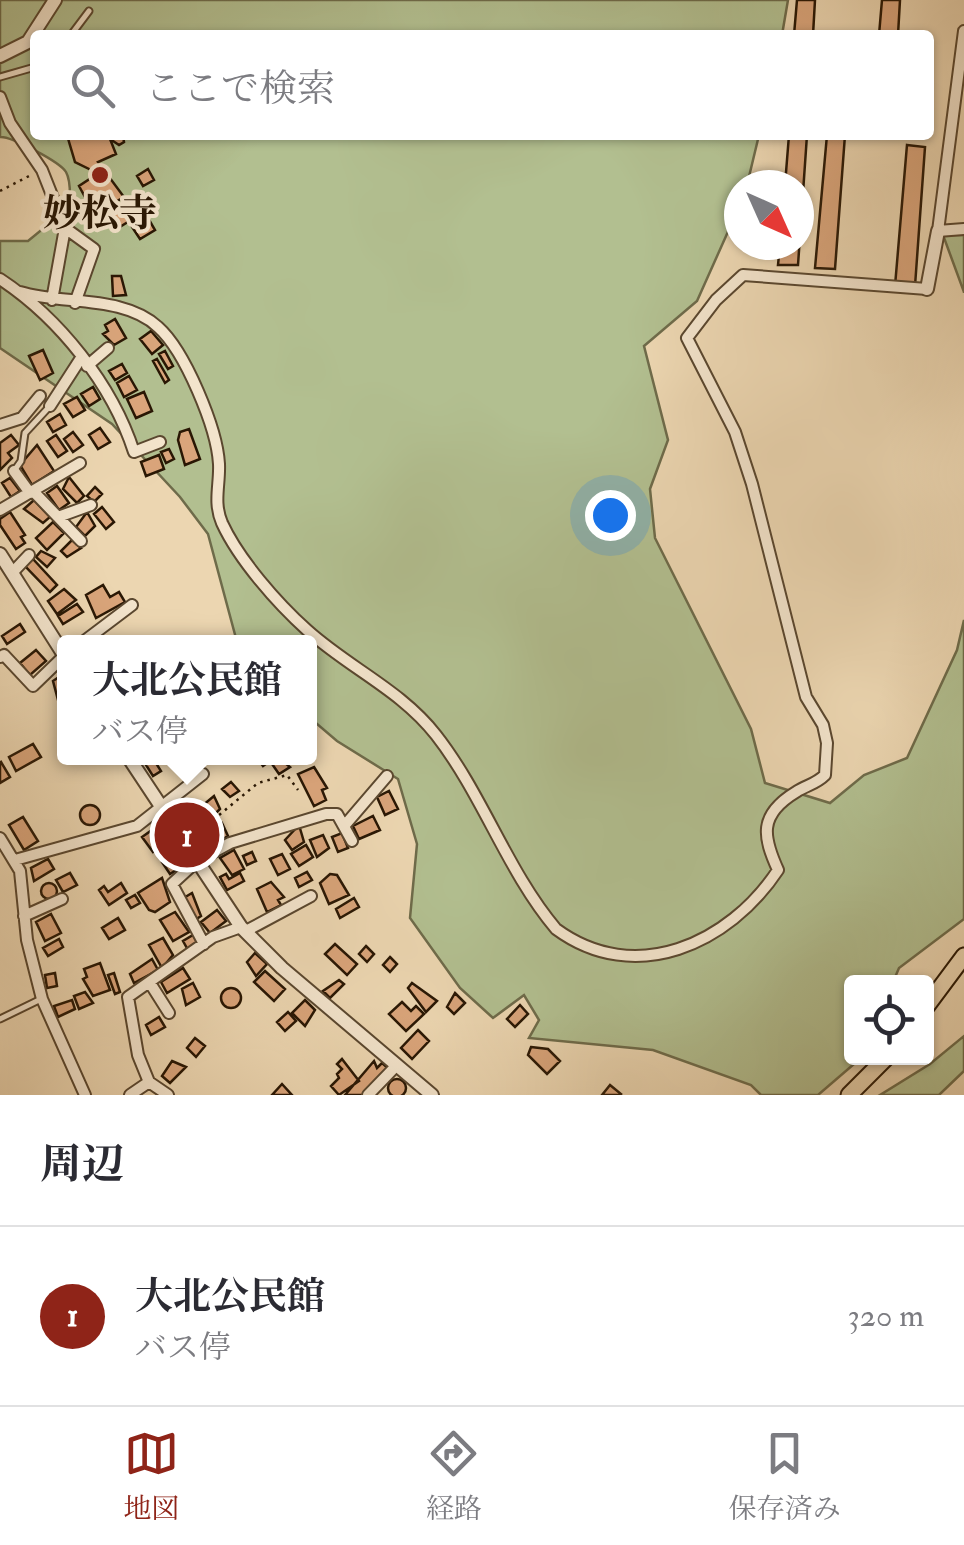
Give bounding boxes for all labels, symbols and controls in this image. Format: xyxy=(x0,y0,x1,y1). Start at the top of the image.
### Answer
search box xyxy=(30,30,934,140)
icon: search xyxy=(65,58,120,113)
text: ここで検索 xyxy=(145,65,335,113)
marker: 妙松寺 xyxy=(89,164,111,186)
north arrow xyxy=(724,170,814,260)
place label: 妙松寺 xyxy=(43,190,157,238)
your location xyxy=(585,490,636,541)
popup xyxy=(57,635,317,765)
text: 大北公民館 xyxy=(92,657,282,705)
text: バス停 xyxy=(92,712,188,752)
pin: 1 xyxy=(154,798,220,872)
map controls xyxy=(844,975,934,1065)
button: locate xyxy=(844,975,934,1065)
text: 周辺 xyxy=(40,1139,124,1191)
text: 大北公民館 xyxy=(135,1273,325,1321)
text: 1 xyxy=(67,1296,78,1336)
text: 320 m xyxy=(848,1296,924,1336)
text: バス停 xyxy=(135,1328,231,1368)
tab: 地図 xyxy=(123,1426,179,1527)
tab: 経路 xyxy=(426,1426,482,1527)
tab: 保存済み xyxy=(729,1426,841,1527)

